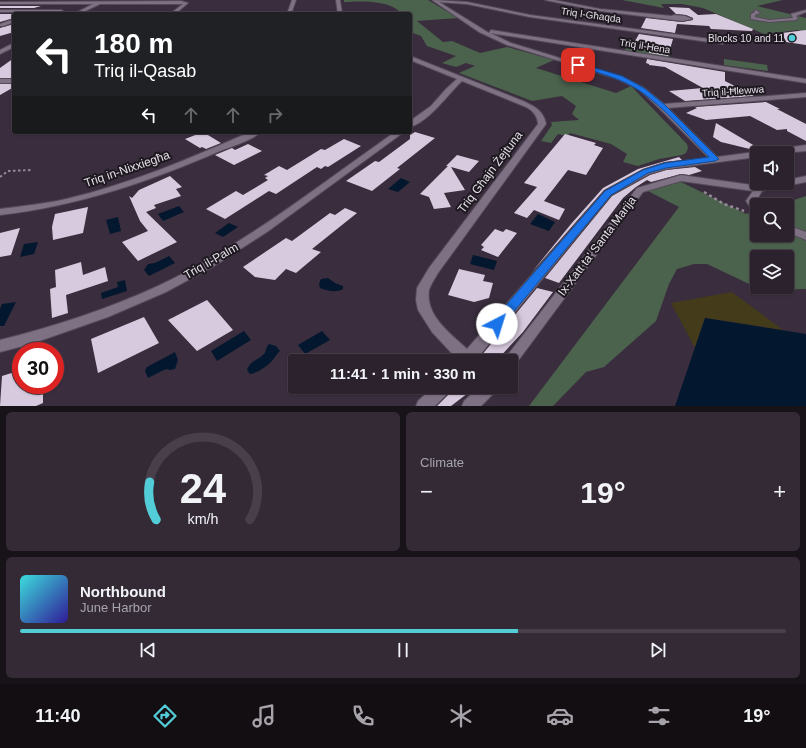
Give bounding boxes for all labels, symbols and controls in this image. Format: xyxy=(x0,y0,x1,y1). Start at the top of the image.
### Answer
street label: Triq l-Għaqda xyxy=(560,5,622,25)
icon: left xyxy=(28,28,80,80)
text: 180 m xyxy=(94,28,173,59)
place label: Blocks 10 and 11 xyxy=(708,33,784,44)
marker: Blocks 10 and 11 xyxy=(787,33,797,43)
street label: Triq il-Hena xyxy=(619,37,672,56)
pin xyxy=(561,48,595,82)
icon: arrive xyxy=(567,54,589,76)
text: Triq il-Qasab xyxy=(94,61,196,81)
street label: Triq il-Ħlewwa xyxy=(701,83,765,99)
icon: left xyxy=(138,104,160,126)
icon: ahead xyxy=(180,104,202,126)
icon: ahead xyxy=(222,104,244,126)
icon: right xyxy=(264,104,286,126)
street label: Triq Għajn Żejtuna xyxy=(455,128,526,216)
map controls xyxy=(750,146,794,294)
button: sound xyxy=(750,146,794,190)
street label: Triq in-Nixxiegħa xyxy=(82,148,172,190)
street label: Ix-Xatt ta' Santa Marija xyxy=(555,193,639,299)
button: search xyxy=(750,198,794,242)
street label: Triq il-Palm xyxy=(181,240,241,282)
button: layers xyxy=(750,250,794,294)
position arrow xyxy=(476,303,518,345)
speed limit sign: 30 xyxy=(12,342,64,394)
text: 11:41 · 1 min · 330 m xyxy=(330,365,476,382)
text: Climate xyxy=(420,455,464,470)
text: 24 xyxy=(180,464,226,511)
text: 19° xyxy=(580,476,626,509)
text: − xyxy=(420,479,433,504)
text: + xyxy=(773,479,786,504)
text: km/h xyxy=(188,510,219,526)
text: Northbound xyxy=(80,583,166,600)
text: June Harbor xyxy=(80,600,152,615)
icon: previous xyxy=(137,639,159,661)
icon: pause xyxy=(392,639,414,661)
icon: next xyxy=(647,639,669,661)
icon: directions xyxy=(151,702,179,730)
icon: music xyxy=(250,702,278,730)
icon: phone xyxy=(349,702,377,730)
icon: climate xyxy=(447,702,475,730)
icon: car xyxy=(546,702,574,730)
icon: filters xyxy=(645,702,673,730)
text: 11:40 xyxy=(35,706,80,726)
text: 19° xyxy=(743,706,771,726)

